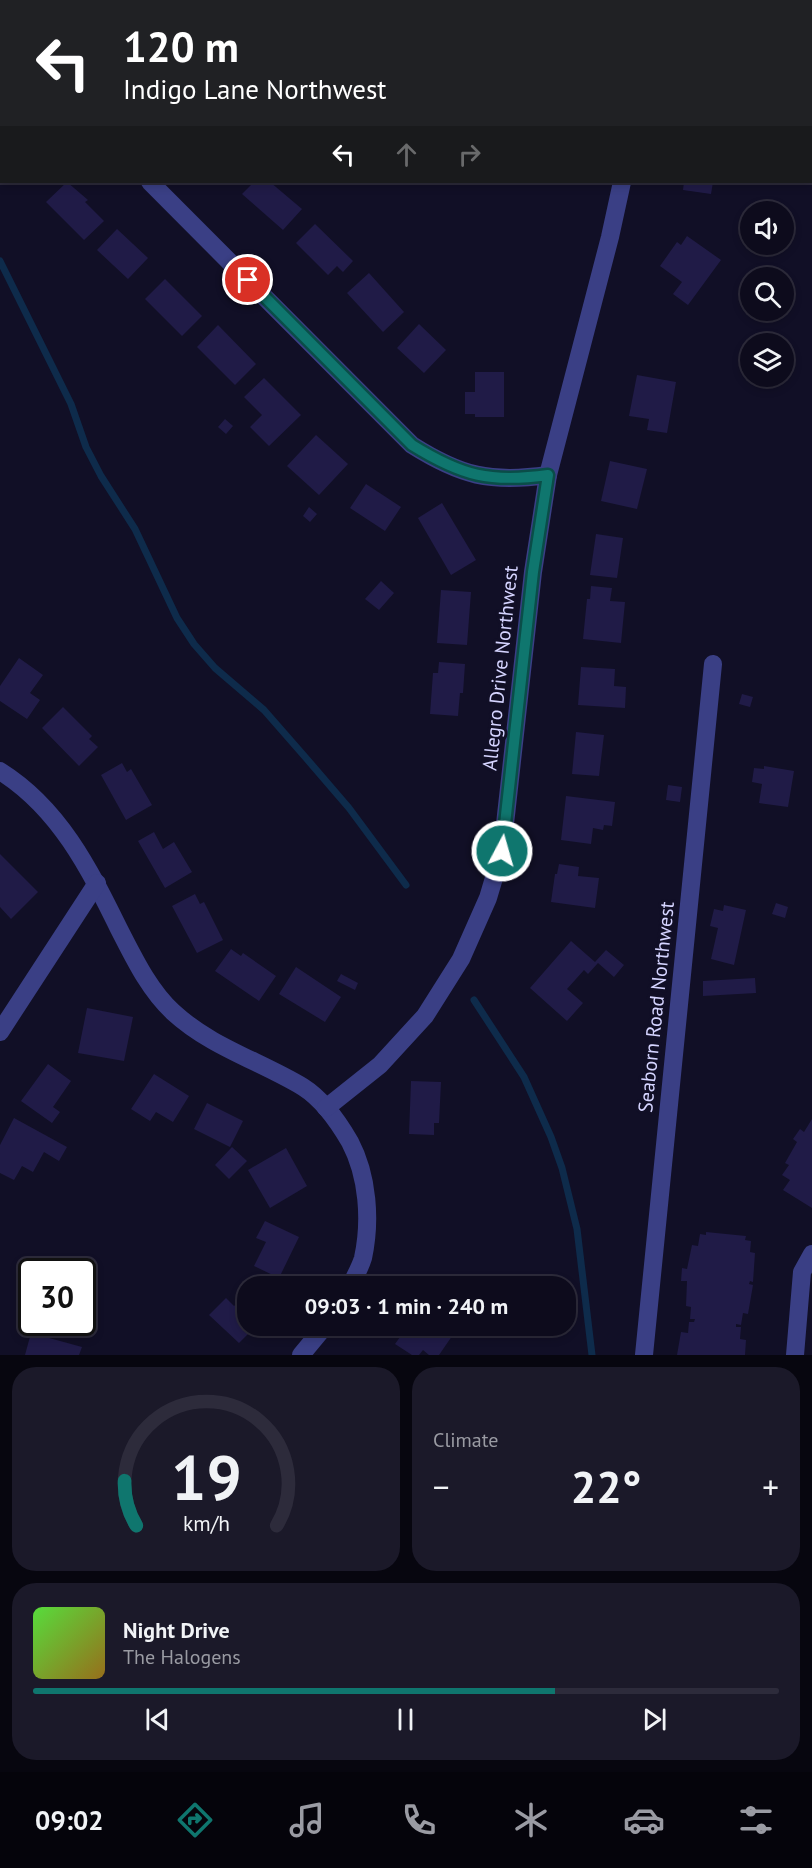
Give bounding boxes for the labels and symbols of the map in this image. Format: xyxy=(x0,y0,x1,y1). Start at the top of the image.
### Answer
pin xyxy=(222,254,273,305)
street label: Allegro Drive Northwest xyxy=(476,564,524,772)
position arrow xyxy=(470,819,534,883)
street label: Seaborn Road Northwest xyxy=(632,900,680,1114)
speed limit sign: 30 xyxy=(18,1258,96,1336)

